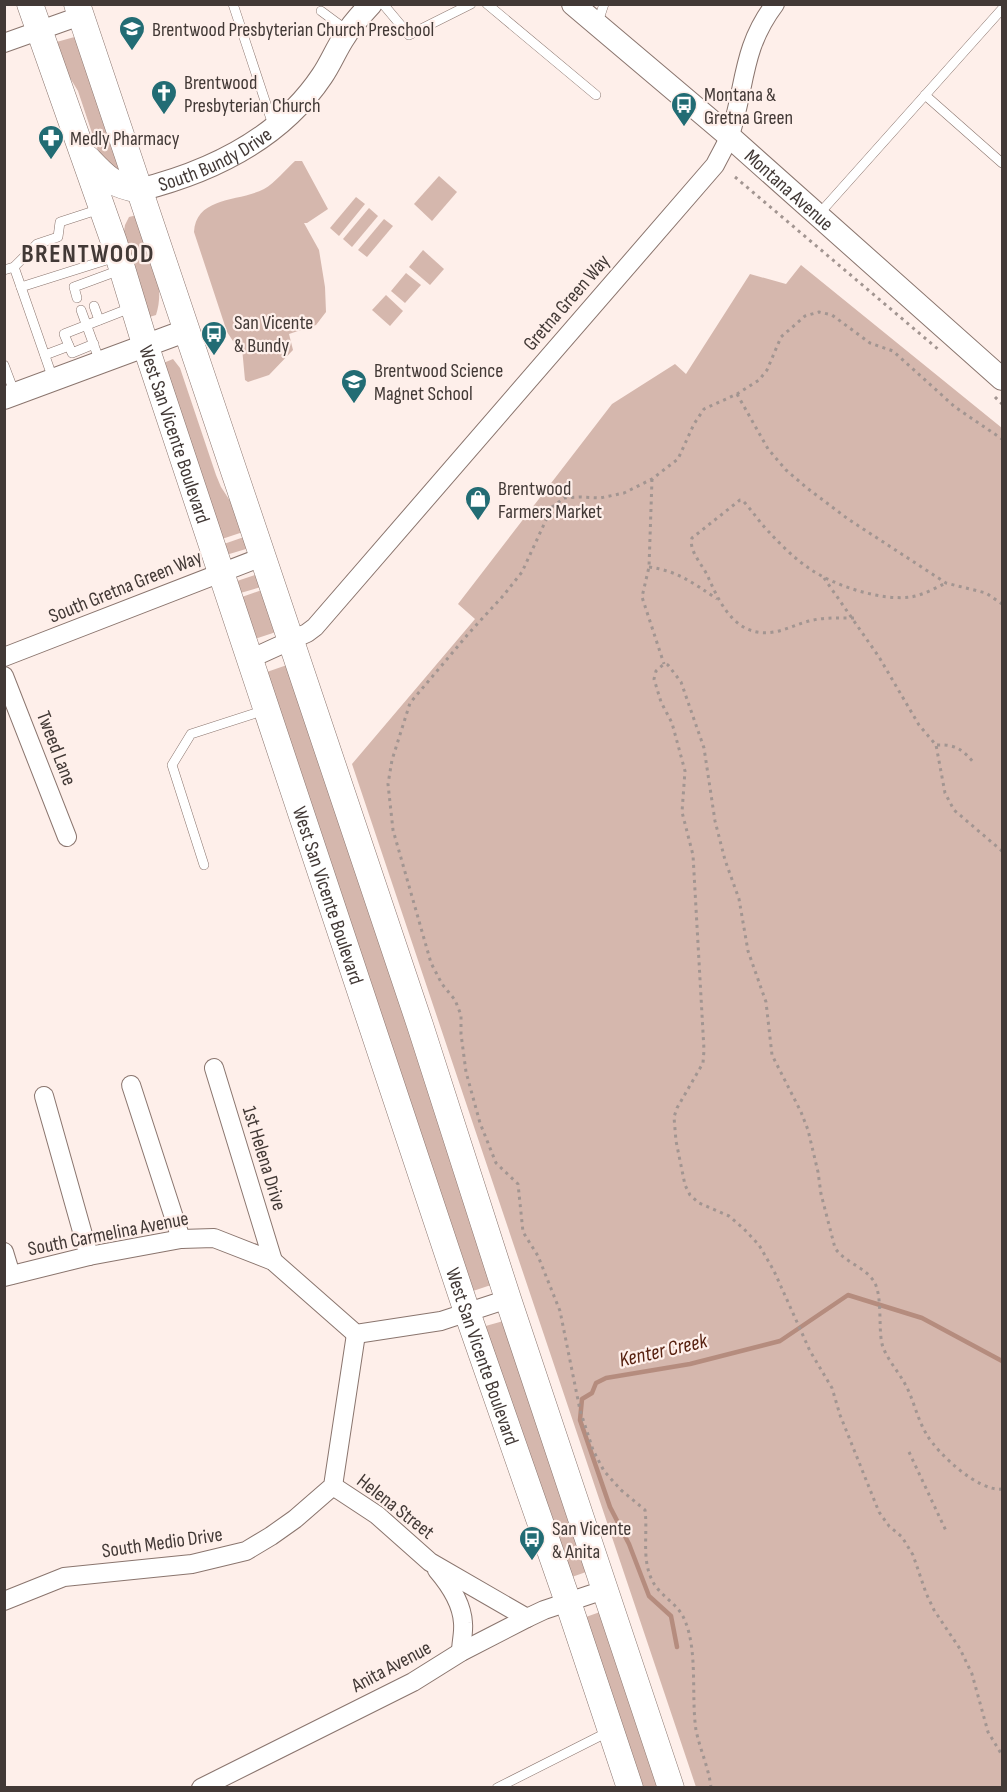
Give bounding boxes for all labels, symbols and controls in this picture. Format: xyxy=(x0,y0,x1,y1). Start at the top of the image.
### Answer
school or university icon: Brentwood Presbyterian Church Preschool xyxy=(117,14,147,52)
place label: Brentwood Presbyterian Church Preschool xyxy=(152,18,434,42)
place label: Brentwood Presbyterian Church xyxy=(184,71,321,118)
church icon: Brentwood Presbyterian Church xyxy=(149,78,179,116)
place label: Montana & Gretna Green xyxy=(704,83,793,130)
bus stop icon: Montana & Gretna Green xyxy=(669,90,699,128)
pharmacy icon: Medly Pharmacy xyxy=(36,123,66,161)
street label: South Bundy Drive xyxy=(156,123,277,197)
place label: Medly Pharmacy xyxy=(70,127,180,151)
street label: Montana Avenue xyxy=(739,144,838,236)
district label: BRENTWOOD xyxy=(21,239,155,270)
street label: Gretna Green Way xyxy=(518,249,615,356)
place label: San Vicente & Bundy xyxy=(234,311,313,358)
bus stop icon: San Vicente & Bundy xyxy=(199,319,229,357)
street label: West San Vicente Boulevard xyxy=(133,342,215,526)
place label: Brentwood Science Magnet School xyxy=(374,359,503,406)
school or university icon: Brentwood Science Magnet School xyxy=(339,367,369,405)
place label: Brentwood Farmers Market xyxy=(498,477,602,524)
shop icon: Brentwood Farmers Market xyxy=(463,484,493,522)
street label: South Gretna Green Way xyxy=(45,545,206,629)
street label: Tweed Lane xyxy=(31,708,81,789)
street label: West San Vicente Boulevard xyxy=(287,804,368,988)
street label: 1st Helena Drive xyxy=(237,1103,291,1213)
street label: South Carmelina Avenue xyxy=(26,1207,190,1261)
street label: West San Vicente Boulevard xyxy=(440,1265,523,1448)
water label: Kenter Creek xyxy=(617,1328,711,1373)
street label: Helena Street xyxy=(352,1469,439,1544)
place label: San Vicente & Anita xyxy=(552,1517,631,1564)
street label: South Medio Drive xyxy=(100,1523,224,1563)
bus stop icon: San Vicente & Anita xyxy=(517,1524,547,1562)
street label: Anita Avenue xyxy=(347,1636,436,1698)

